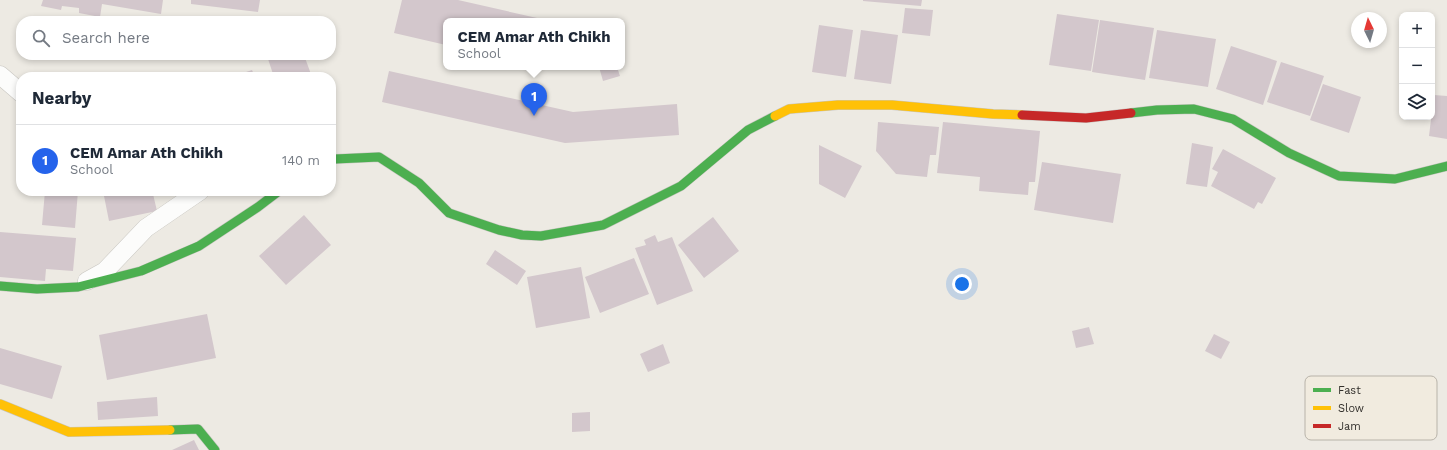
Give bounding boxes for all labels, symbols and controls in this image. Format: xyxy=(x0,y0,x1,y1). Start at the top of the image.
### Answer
north arrow xyxy=(1351,12,1387,48)
map controls xyxy=(1399,12,1435,120)
button: + xyxy=(1399,12,1435,48)
search box xyxy=(16,16,336,60)
popup xyxy=(443,18,625,70)
icon: search xyxy=(30,27,52,49)
text: CEM Amar Ath Chikh xyxy=(457,28,611,46)
text: Search here xyxy=(62,29,150,47)
text: School xyxy=(457,46,501,61)
button: − xyxy=(1399,48,1435,84)
pin: 1 xyxy=(521,83,547,116)
button: layers xyxy=(1399,84,1435,120)
text: Nearby xyxy=(32,88,91,108)
text: CEM Amar Ath Chikh xyxy=(70,144,223,162)
text: 1 xyxy=(42,153,48,168)
text: 140 m xyxy=(282,153,320,168)
text: School xyxy=(70,162,113,177)
your location xyxy=(952,274,972,294)
legend xyxy=(1305,376,1437,440)
text: Fast xyxy=(1338,384,1361,397)
text: Slow xyxy=(1338,402,1364,415)
text: Jam xyxy=(1338,420,1361,433)

